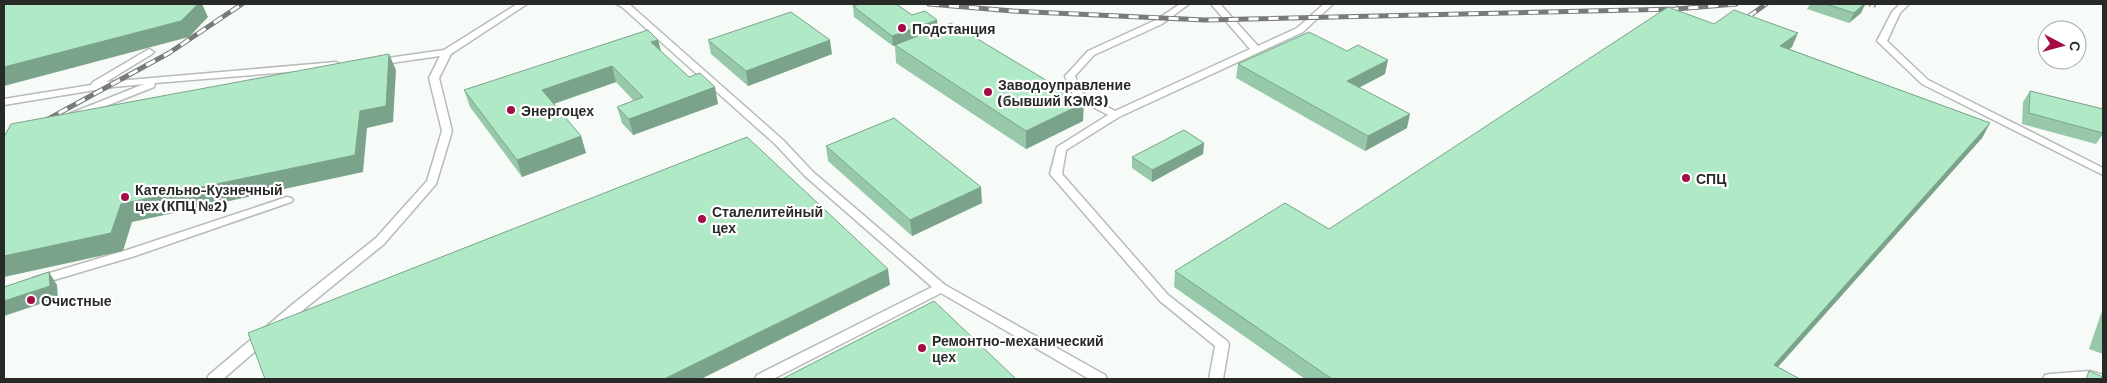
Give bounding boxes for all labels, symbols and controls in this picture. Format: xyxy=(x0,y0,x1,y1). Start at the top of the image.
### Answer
place label: Подстанция xyxy=(912,20,995,37)
north arrow xyxy=(2037,20,2087,70)
marker: Подстанция xyxy=(896,22,908,34)
text: С xyxy=(2066,40,2084,52)
place label: Заводоуправление (бывший КЭМЗ) xyxy=(997,76,1131,109)
marker: Заводоуправление (бывший КЭМЗ) xyxy=(982,86,994,98)
place label: Энергоцех xyxy=(521,102,594,119)
marker: Энергоцех xyxy=(505,104,517,116)
place label: СПЦ xyxy=(1696,170,1727,187)
marker: СПЦ xyxy=(1680,172,1692,184)
place label: Кательно-Кузнечный цех (КПЦ №2) xyxy=(135,181,283,214)
marker: Кательно-Кузнечный цех (КПЦ №2) xyxy=(119,191,131,203)
place label: Сталелитейный цех xyxy=(712,203,823,236)
marker: Сталелитейный цех xyxy=(696,213,708,225)
place label: Очистные xyxy=(41,292,112,309)
marker: Очистные xyxy=(25,294,37,306)
place label: Ремонтно-механический цех xyxy=(932,332,1104,365)
marker: Ремонтно-механический цех xyxy=(916,342,928,354)

